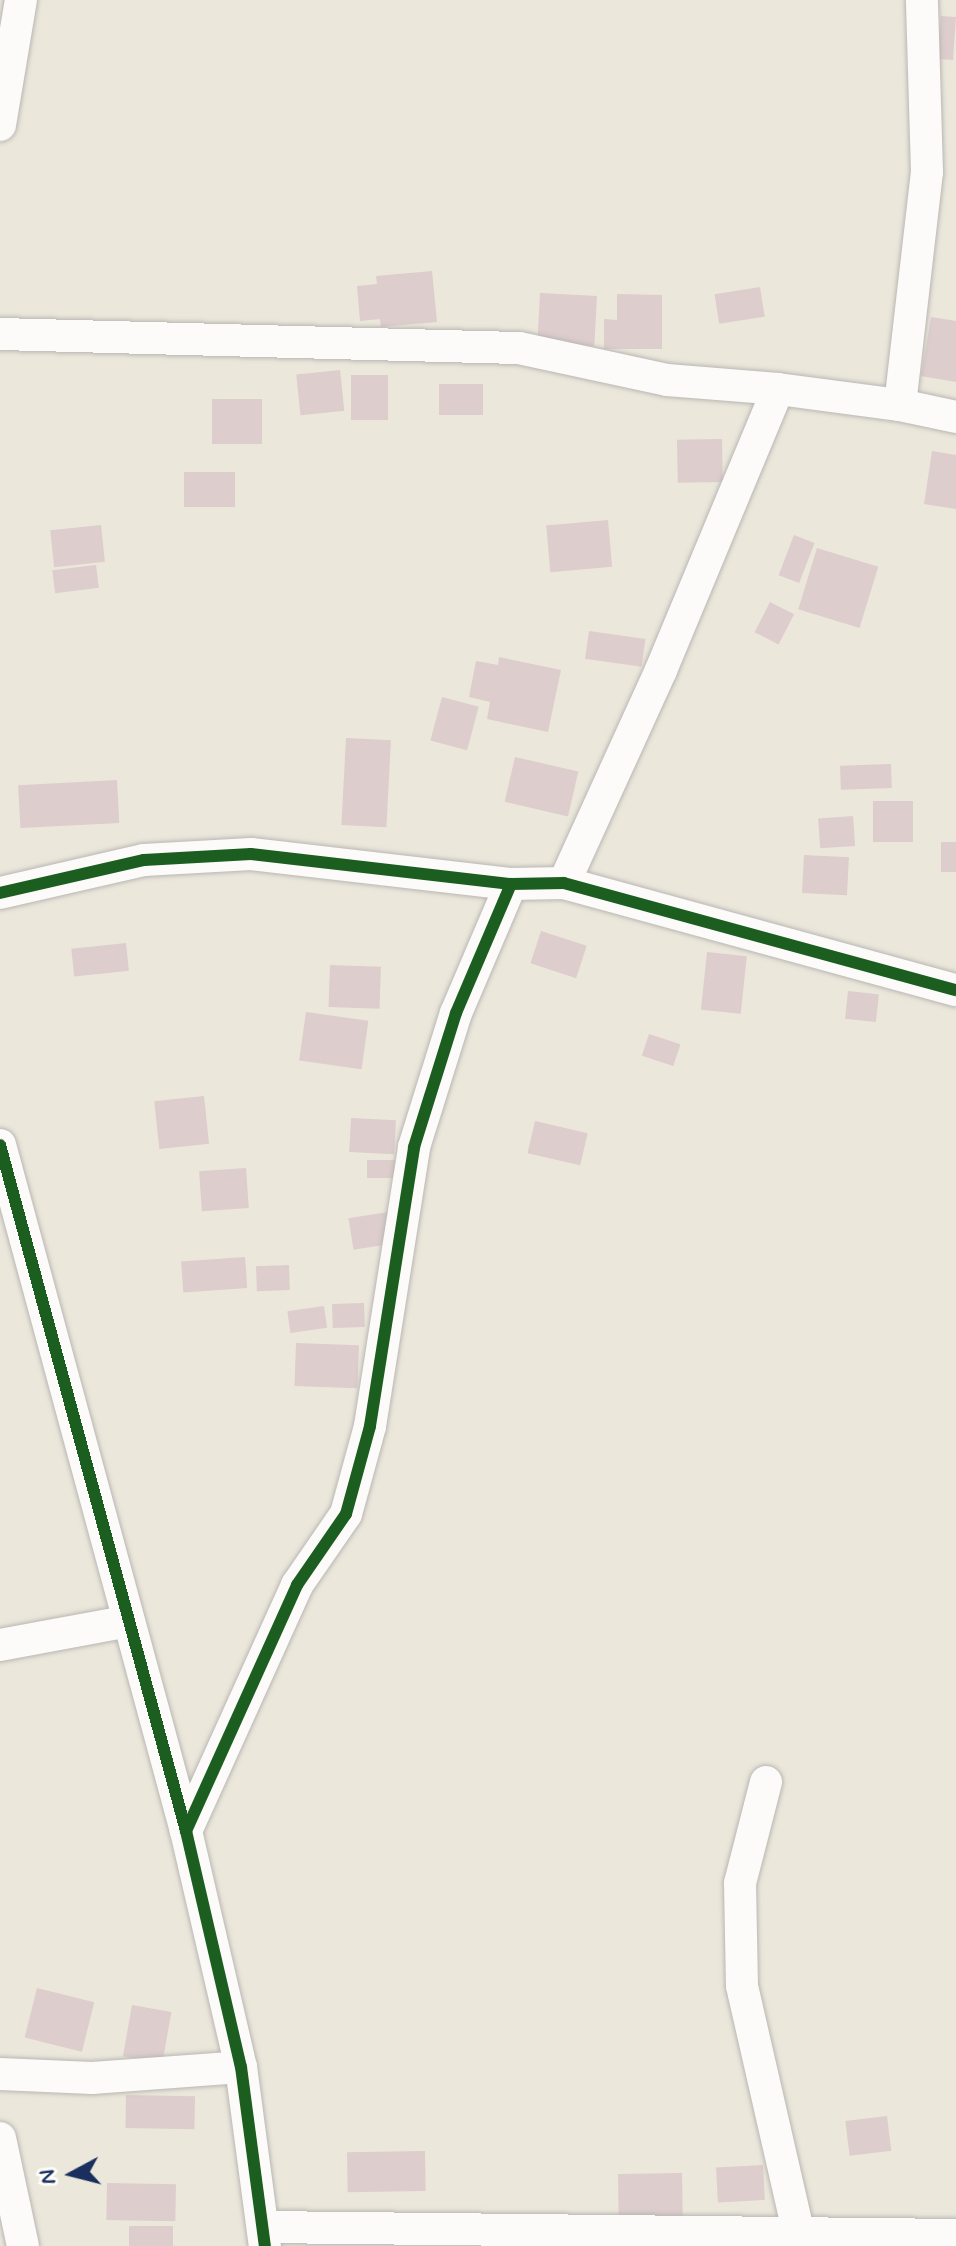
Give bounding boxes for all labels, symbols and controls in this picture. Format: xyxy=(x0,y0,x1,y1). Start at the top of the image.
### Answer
north arrow xyxy=(32,2134,112,2214)
text: N xyxy=(33,2168,63,2186)

